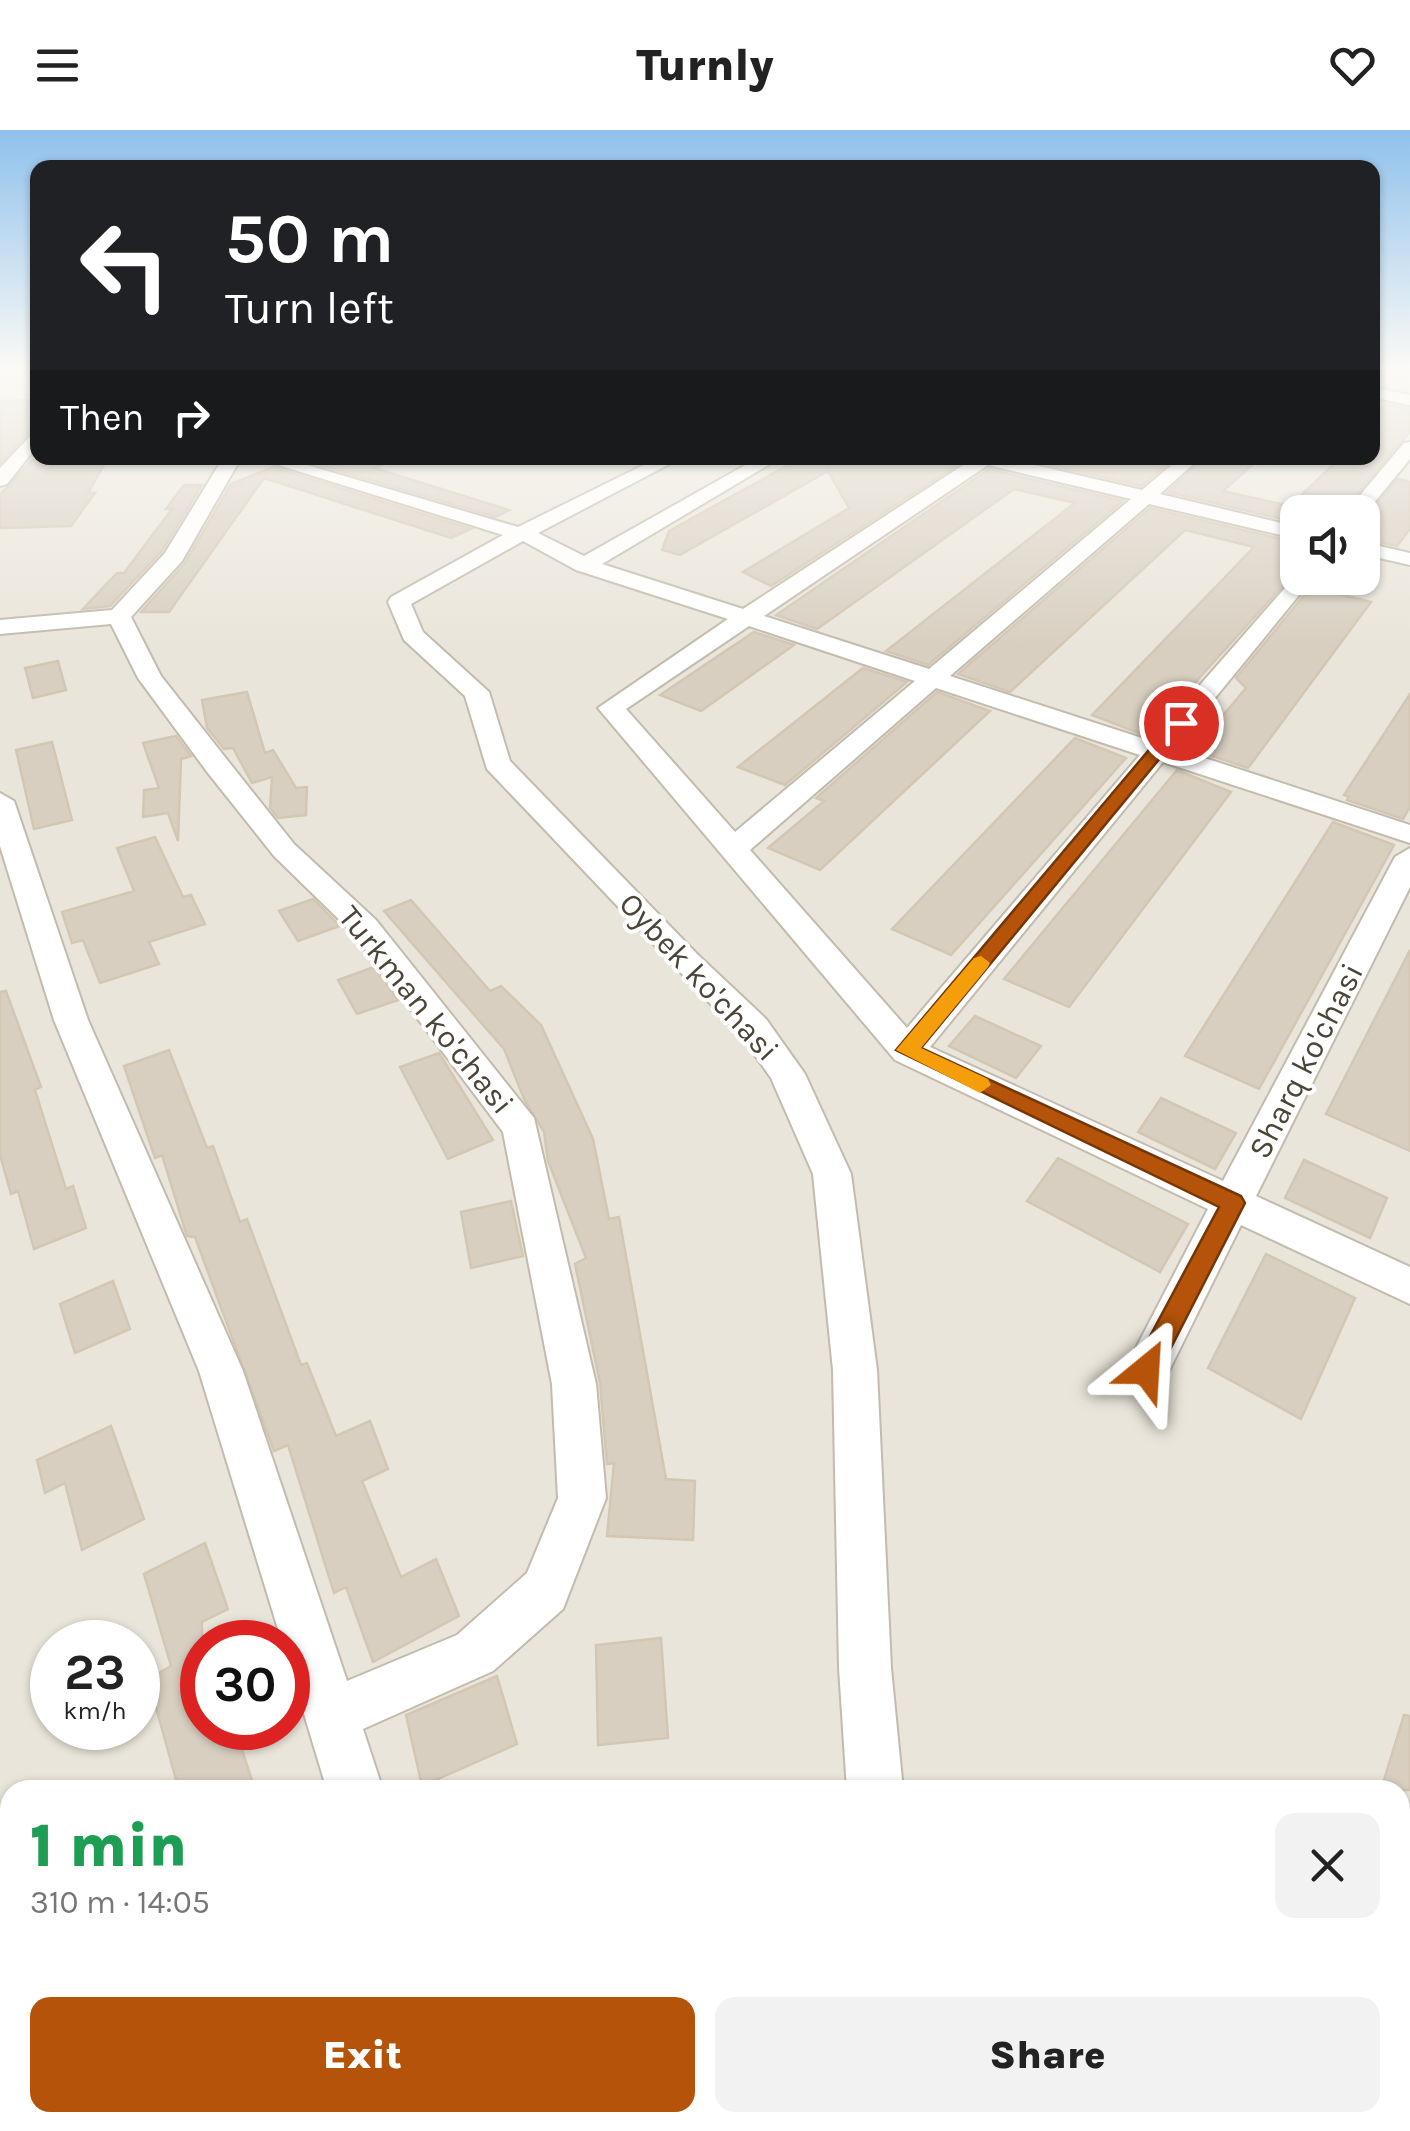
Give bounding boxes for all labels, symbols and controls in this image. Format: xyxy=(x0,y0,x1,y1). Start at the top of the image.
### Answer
icon: menu xyxy=(30,38,85,93)
icon: heart xyxy=(1325,38,1380,93)
text: Turnly xyxy=(636,39,774,91)
text: 50 m xyxy=(225,198,394,280)
icon: left xyxy=(60,200,190,330)
text: Turn left xyxy=(225,282,394,334)
icon: right xyxy=(164,390,219,445)
text: Then xyxy=(60,395,144,440)
map controls xyxy=(1280,495,1380,595)
button: sound xyxy=(1280,495,1380,595)
pin xyxy=(1139,681,1224,766)
icon: arrive xyxy=(1154,696,1209,751)
street label: Oybek ko'chasi xyxy=(612,885,786,1069)
street label: Turkman ko'chasi xyxy=(331,899,521,1121)
street label: Sharq ko'chasi xyxy=(1241,957,1371,1165)
position arrow xyxy=(1094,1318,1198,1422)
speed limit sign: 30 xyxy=(180,1620,310,1750)
text: 23 xyxy=(64,1643,126,1702)
text: km/h xyxy=(63,1696,127,1725)
text: 1 min xyxy=(30,1811,187,1881)
button: close xyxy=(1275,1813,1380,1918)
text: 310 m · 14:05 xyxy=(30,1884,210,1921)
button: Exit xyxy=(30,1997,695,2112)
button: Share xyxy=(715,1997,1380,2112)

